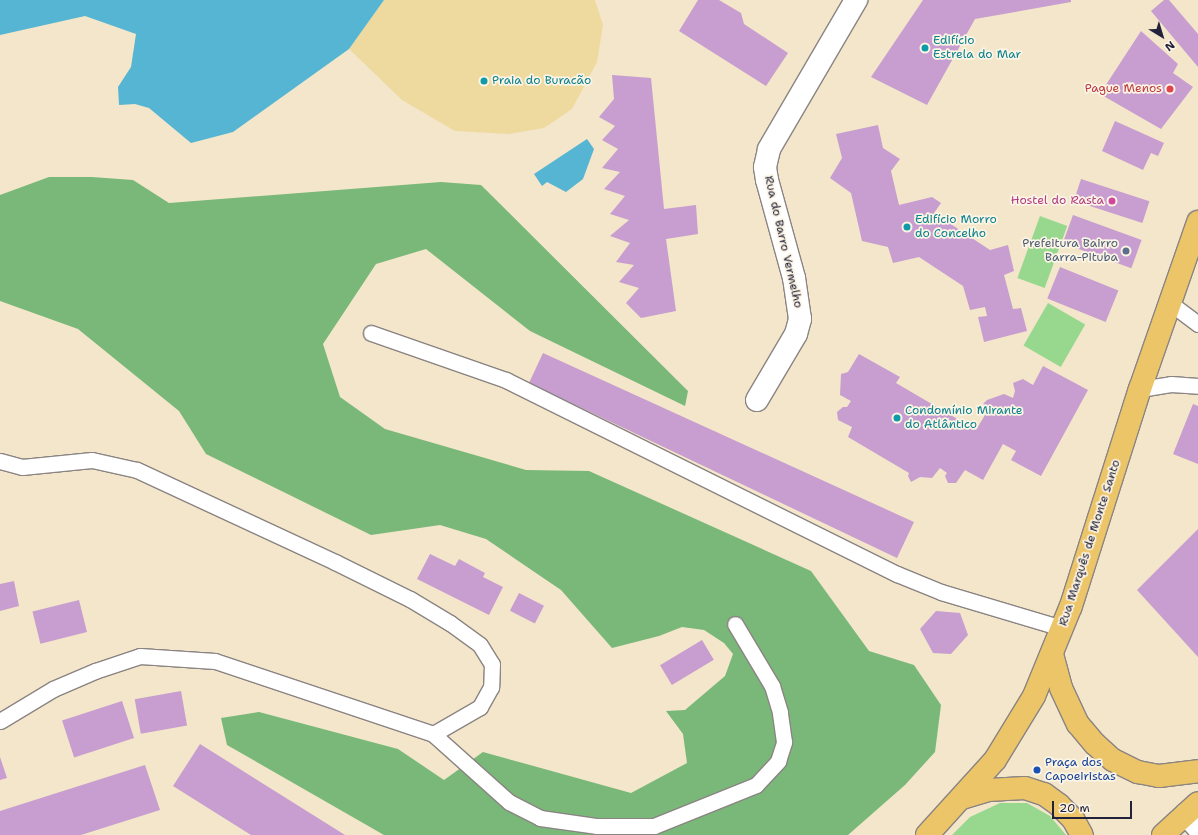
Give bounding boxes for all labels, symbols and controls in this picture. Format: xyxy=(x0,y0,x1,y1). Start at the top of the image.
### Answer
north arrow xyxy=(1142,16,1182,56)
place label: Edifício Estrela do Mar xyxy=(933,34,1021,62)
text: N xyxy=(1162,37,1178,54)
marker: Edifício Estrela do Mar xyxy=(920,43,930,53)
place label: Praia do Buracão xyxy=(492,74,591,88)
marker: Praia do Buracão xyxy=(479,76,489,86)
place label: Pague Menos xyxy=(1085,82,1162,96)
marker: Pague Menos xyxy=(1165,84,1175,94)
street label: Rua do Barro Vermelho xyxy=(761,174,805,310)
place label: Hostel do Rasta xyxy=(1011,194,1104,208)
marker: Hostel do Rasta xyxy=(1107,196,1117,206)
place label: Edifício Morro do Concelho xyxy=(915,213,997,241)
marker: Edifício Morro do Concelho xyxy=(902,222,912,232)
place label: Prefeitura Bairro Barra-Pituba xyxy=(1022,237,1118,265)
marker: Prefeitura Bairro Barra-Pituba xyxy=(1121,246,1131,256)
place label: Condomínio Mirante do Atlântico xyxy=(905,404,1023,432)
marker: Condomínio Mirante do Atlântico xyxy=(892,413,902,423)
street label: Rua Marquês de Monte Santo xyxy=(1056,458,1124,628)
place label: Praça dos Capoeiristas xyxy=(1045,756,1116,784)
marker: Praça dos Capoeiristas xyxy=(1032,765,1042,775)
scale bar xyxy=(1054,793,1134,819)
text: 20 m xyxy=(1059,800,1090,816)

